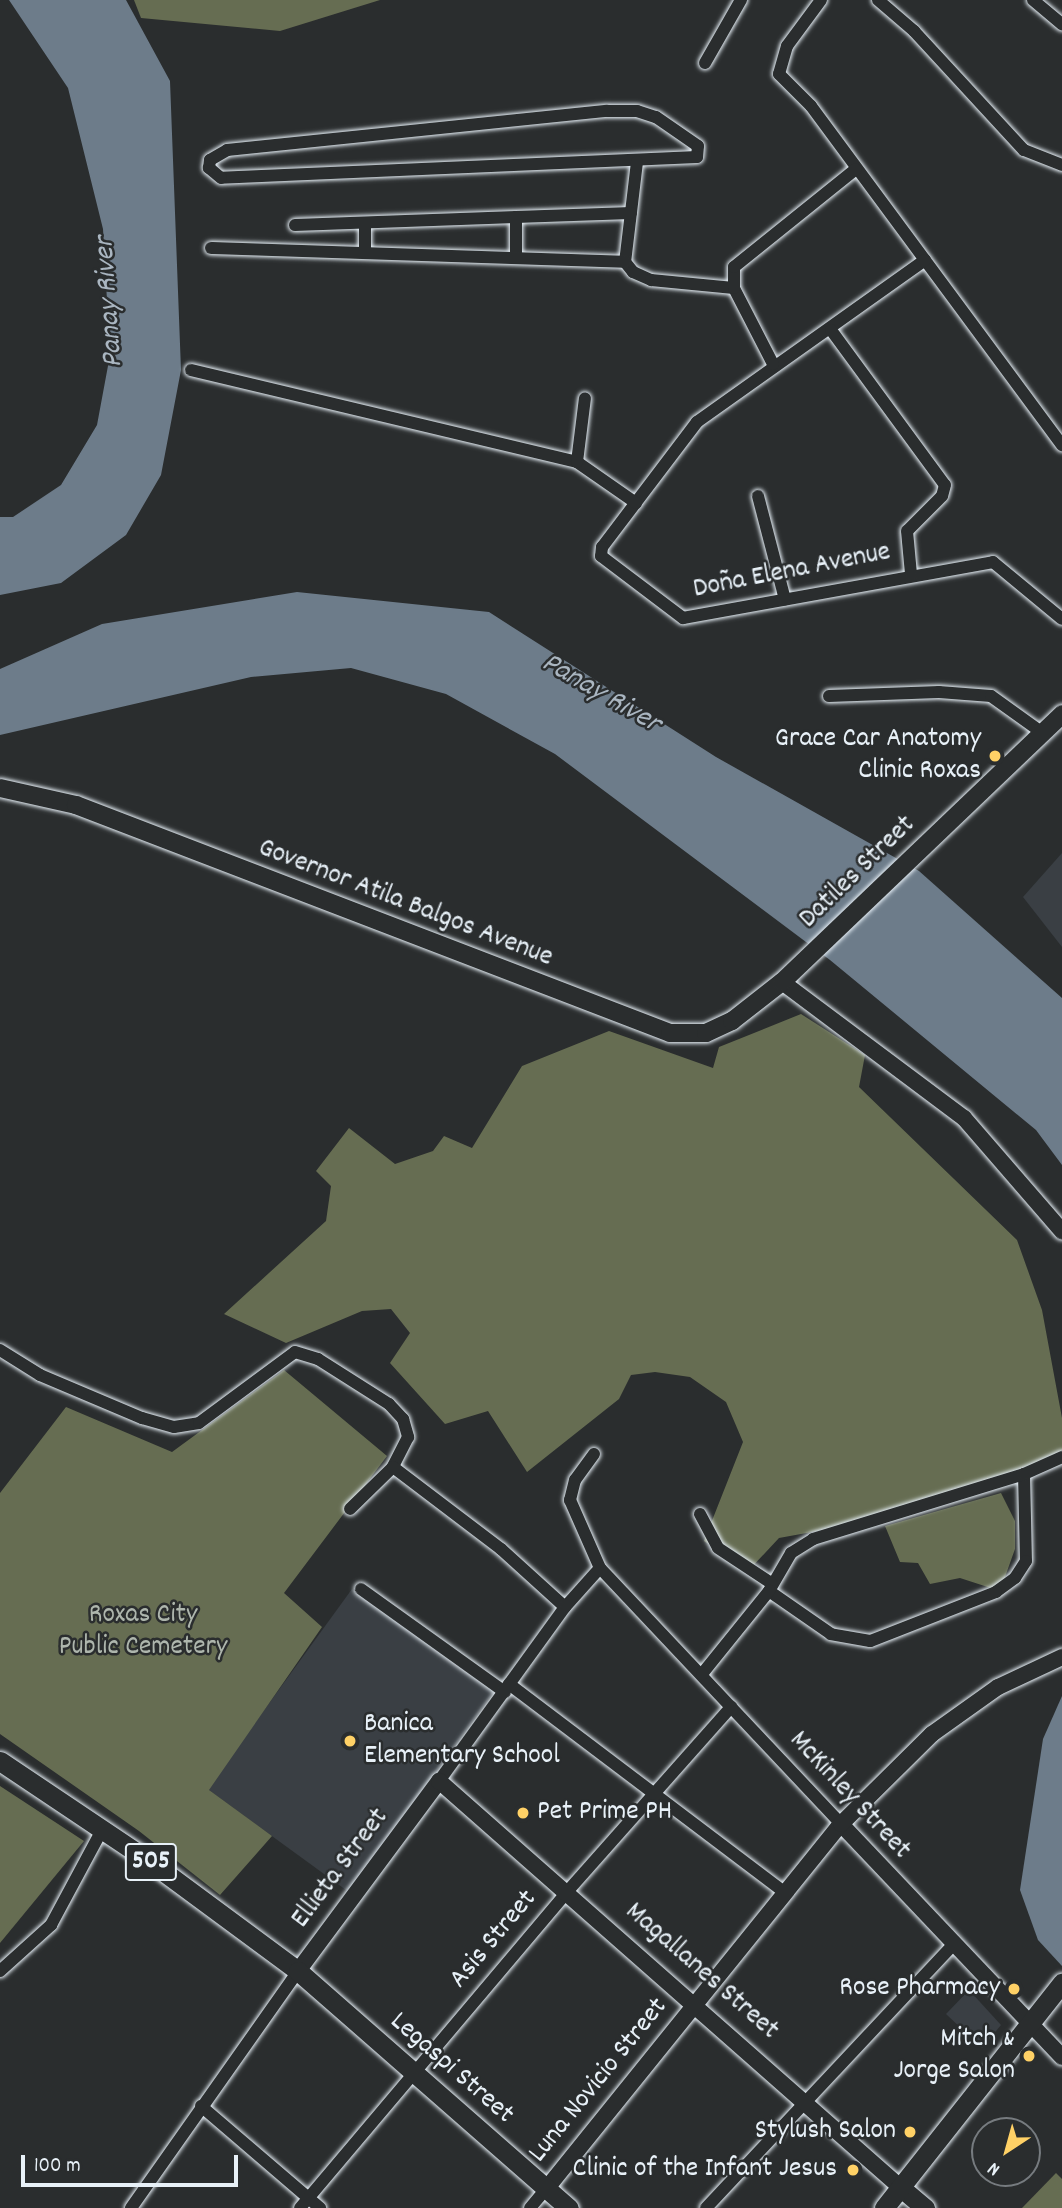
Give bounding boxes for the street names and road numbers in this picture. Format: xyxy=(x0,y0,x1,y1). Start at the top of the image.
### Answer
street label: Doña Elena Avenue xyxy=(691,536,893,608)
street label: Datiles Street xyxy=(793,809,923,937)
street label: Governor Atila Balgos Avenue xyxy=(253,832,557,976)
street label: McKinley Street xyxy=(781,1725,917,1867)
street label: Ellieta Street xyxy=(285,1802,397,1936)
road number: 505 xyxy=(125,1840,177,1884)
street label: Asis Street xyxy=(443,1884,545,1996)
street label: Magallanes Street xyxy=(617,1896,785,2048)
street label: Luna Novicio Street xyxy=(522,1992,676,2170)
street label: Legaspi Street xyxy=(382,2006,520,2132)

